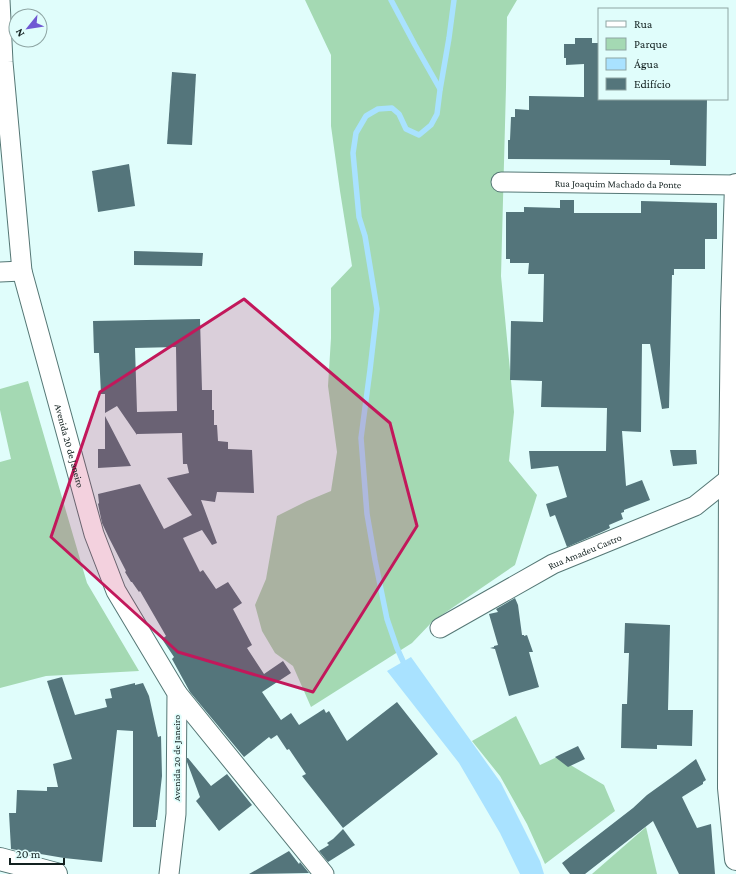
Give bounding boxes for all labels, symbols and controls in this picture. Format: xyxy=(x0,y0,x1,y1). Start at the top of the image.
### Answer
north arrow xyxy=(8,8,48,48)
legend xyxy=(598,8,728,100)
text: Rua xyxy=(634,17,653,31)
text: N xyxy=(12,26,26,39)
text: Parque xyxy=(634,37,667,51)
text: Água xyxy=(634,57,659,71)
text: Edifício xyxy=(634,77,671,91)
street label: Rua Joaquim Machado da Ponte xyxy=(555,178,682,190)
street label: Avenida 20 de Janeiro xyxy=(53,403,86,489)
street label: Rua Amadeu Castro xyxy=(546,532,623,572)
street label: Avenida 20 de Janeiro xyxy=(171,715,182,801)
scale bar xyxy=(10,840,64,866)
text: 20 m xyxy=(16,847,41,861)

